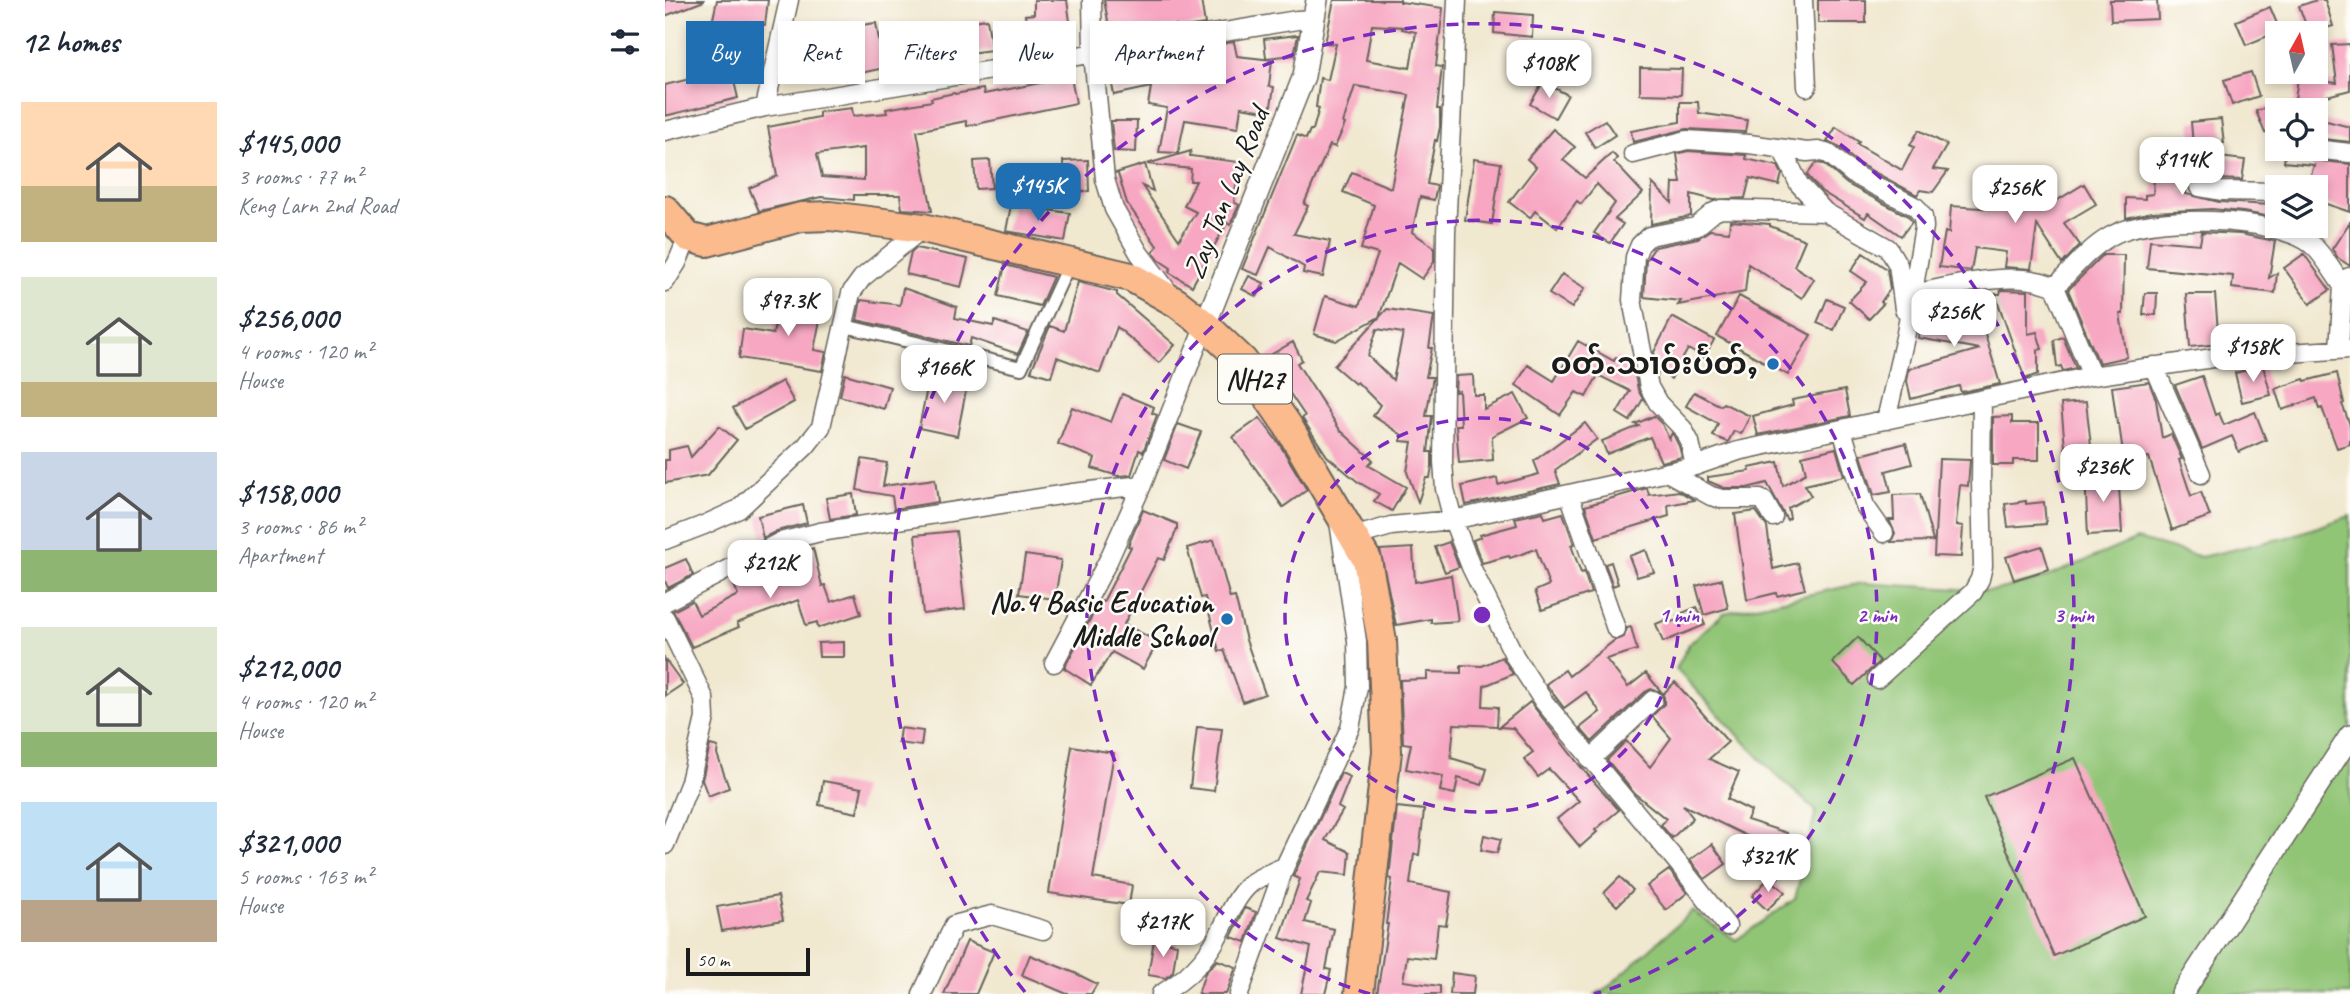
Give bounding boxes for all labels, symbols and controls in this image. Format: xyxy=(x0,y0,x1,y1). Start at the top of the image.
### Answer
chip: Buy xyxy=(686,21,764,84)
chip: Rent xyxy=(778,21,865,84)
chip: Filters xyxy=(879,21,979,84)
chip: New xyxy=(993,21,1076,84)
chip: Apartment xyxy=(1090,21,1226,84)
north arrow xyxy=(2265,21,2327,84)
map controls xyxy=(2265,21,2328,238)
text: 12 homes xyxy=(21,23,119,61)
icon: filters xyxy=(606,23,644,61)
pin: $108K xyxy=(1500,41,1598,100)
text: $108K xyxy=(1522,48,1576,77)
street label: Zay Tan Lay Road xyxy=(1174,98,1279,284)
button: locate xyxy=(2265,98,2328,161)
text: $145,000 xyxy=(238,124,338,162)
icon: home xyxy=(77,130,161,214)
pin: $114K xyxy=(2133,138,2231,197)
text: $114K xyxy=(2155,145,2209,174)
text: 3 rooms · 77 m² xyxy=(238,162,362,191)
pin: $145K xyxy=(989,164,1087,223)
pin: $256K xyxy=(1966,166,2064,225)
text: $145K xyxy=(1012,171,1064,200)
text: $256K xyxy=(1988,173,2042,202)
button: layers xyxy=(2265,175,2328,238)
text: Keng Larn 2nd Road xyxy=(238,191,397,220)
pin: $97.3K xyxy=(731,278,845,338)
text: $97.3K xyxy=(759,286,817,315)
pin: $256K xyxy=(1905,290,2003,349)
text: $256K xyxy=(1927,297,1981,326)
text: $256,000 xyxy=(238,299,339,337)
icon: home xyxy=(77,305,161,389)
pin: $158K xyxy=(2204,324,2302,384)
text: $158K xyxy=(2227,332,2279,361)
text: 4 rooms · 120 m² xyxy=(238,337,373,366)
place label: ဝတ်ႉသၢဝ်းပႅတ်ႇ xyxy=(1551,343,1759,383)
pin: $166K xyxy=(895,346,993,405)
text: $166K xyxy=(917,353,971,382)
road number: NH27 xyxy=(1218,354,1292,404)
marker: ဝတ်ႉသၢဝ်းပႅတ်ႇ xyxy=(1765,356,1781,372)
text: House xyxy=(238,366,283,395)
pin: $236K xyxy=(2054,444,2152,504)
text: $236K xyxy=(2076,452,2130,481)
text: $158,000 xyxy=(238,474,338,512)
icon: home xyxy=(77,480,161,564)
text: 3 rooms · 86 m² xyxy=(238,512,362,541)
pin: $212K xyxy=(721,540,819,600)
text: Apartment xyxy=(238,541,323,570)
text: $212K xyxy=(743,548,797,577)
place label: No.4 Basic Education Middle School xyxy=(989,583,1219,655)
text: 1 min xyxy=(1659,602,1699,628)
text: 2 min xyxy=(1857,602,1897,628)
text: 3 min xyxy=(2054,602,2094,628)
centre of rings xyxy=(1470,603,1494,627)
marker: No.4 Basic Education Middle School xyxy=(1219,611,1235,627)
text: $212,000 xyxy=(238,649,338,687)
icon: home xyxy=(77,655,161,739)
text: 4 rooms · 120 m² xyxy=(238,687,373,716)
text: House xyxy=(238,716,283,745)
text: $321,000 xyxy=(238,824,338,862)
icon: home xyxy=(77,830,161,914)
pin: $321K xyxy=(1719,834,1817,894)
text: $321K xyxy=(1741,842,1795,871)
text: 5 rooms · 163 m² xyxy=(238,862,373,891)
text: House xyxy=(238,891,283,920)
pin: $217K xyxy=(1114,900,1212,959)
text: $217K xyxy=(1137,907,1190,936)
scale bar xyxy=(686,945,810,977)
text: 50 m xyxy=(697,948,729,972)

